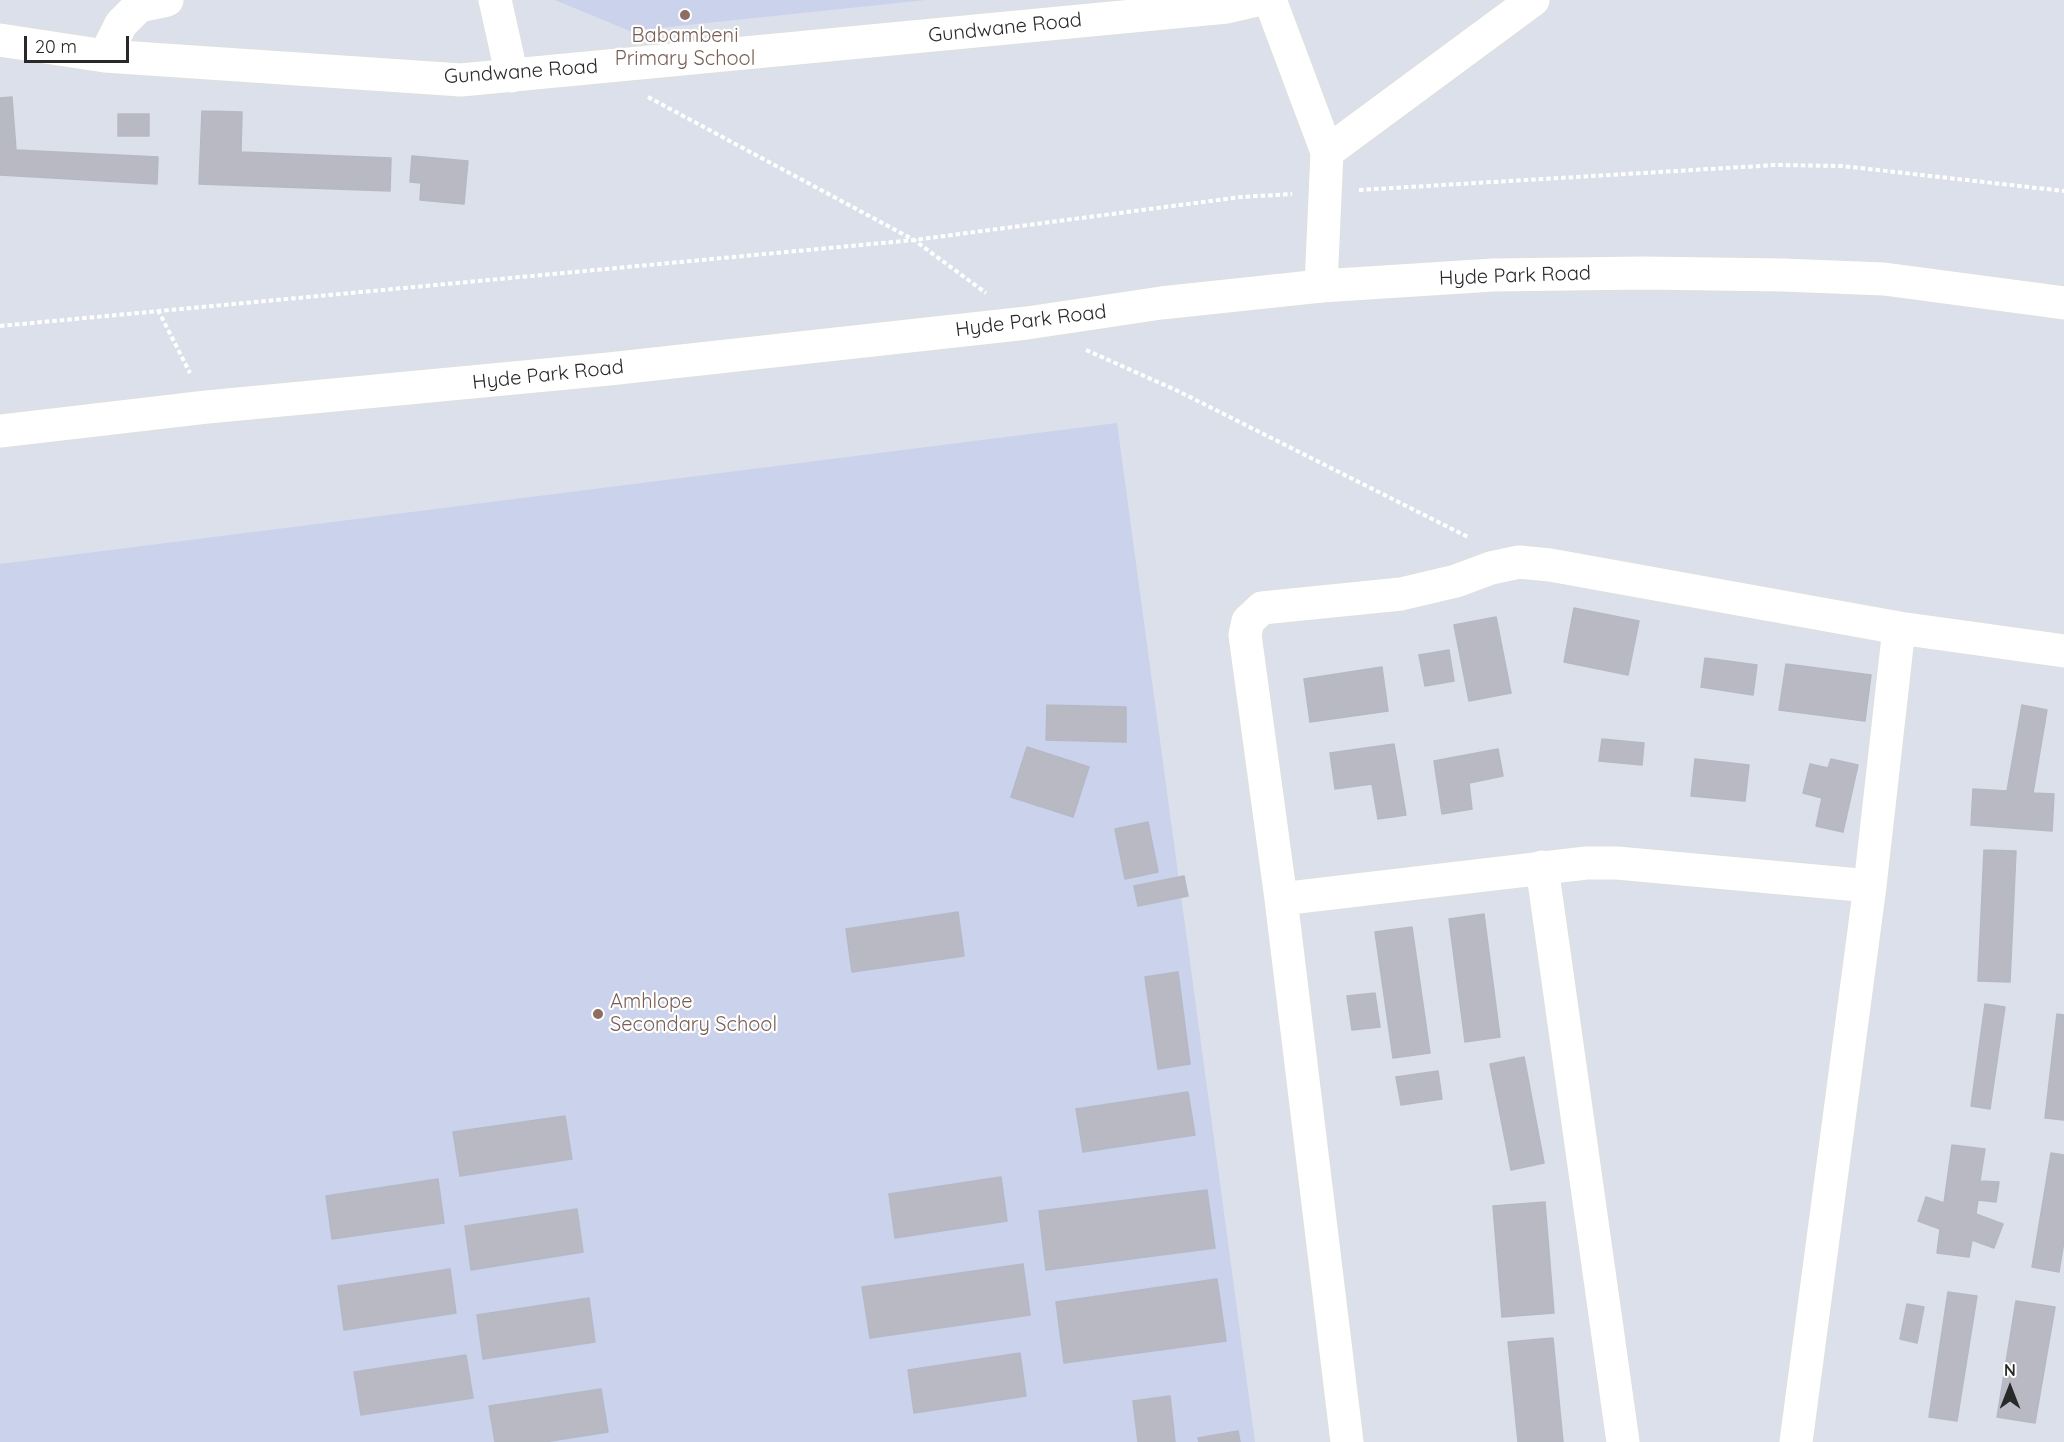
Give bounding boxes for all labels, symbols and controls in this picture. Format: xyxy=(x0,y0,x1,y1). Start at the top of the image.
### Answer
marker: Babambeni Primary School xyxy=(678,8,692,22)
street label: Gundwane Road xyxy=(927,8,1083,48)
scale bar xyxy=(27,24,132,62)
place label: Babambeni Primary School xyxy=(615,24,755,71)
text: 20 m xyxy=(35,35,77,58)
street label: Gundwane Road xyxy=(443,55,599,89)
street label: Hyde Park Road xyxy=(1439,261,1591,291)
street label: Hyde Park Road xyxy=(954,300,1108,342)
street label: Hyde Park Road xyxy=(471,355,625,395)
place label: Amhlope Secondary School xyxy=(610,990,777,1037)
marker: Amhlope Secondary School xyxy=(591,1007,605,1021)
north arrow xyxy=(1980,1358,2040,1418)
text: N xyxy=(2004,1360,2016,1380)

